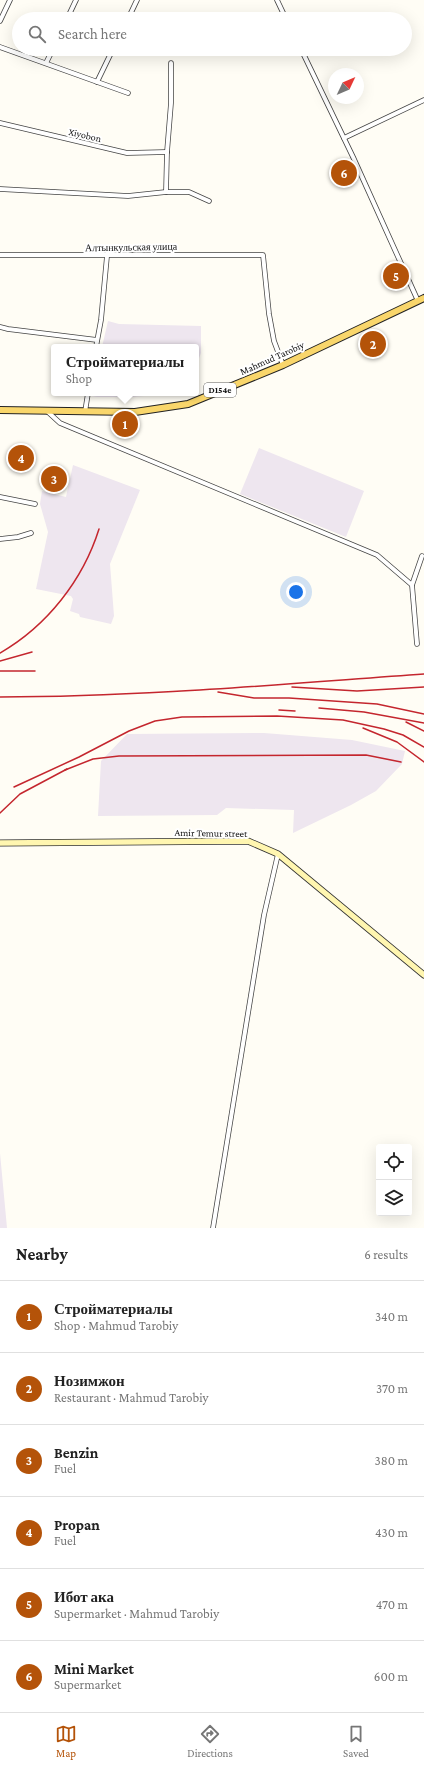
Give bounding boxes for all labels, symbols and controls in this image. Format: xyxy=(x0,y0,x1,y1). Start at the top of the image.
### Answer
search box xyxy=(12,12,412,56)
icon: search xyxy=(26,23,48,45)
text: Search here xyxy=(58,26,127,42)
north arrow xyxy=(328,68,364,104)
street label: Xiyobon xyxy=(68,126,103,144)
pin: 6 xyxy=(331,158,357,188)
street label: Алтынкульская улица xyxy=(85,241,178,253)
pin: 5 xyxy=(383,261,409,291)
pin: 2 xyxy=(360,329,386,359)
street label: Mahmud Tarobiy xyxy=(238,339,306,377)
popup xyxy=(51,344,199,396)
text: Стройматериалы xyxy=(66,354,184,370)
text: Shop xyxy=(66,371,92,386)
road number: D154e xyxy=(204,383,236,397)
pin: 1 xyxy=(112,409,138,439)
pin: 4 xyxy=(8,443,34,473)
pin: 3 xyxy=(41,464,67,494)
your location xyxy=(286,582,306,602)
street label: Amir Temur street xyxy=(175,827,248,839)
map controls xyxy=(376,1144,412,1216)
button: locate xyxy=(376,1144,412,1180)
button: layers xyxy=(376,1180,412,1216)
text: Nearby xyxy=(16,1245,68,1264)
text: 6 results xyxy=(364,1247,408,1262)
text: Стройматериалы xyxy=(54,1301,173,1317)
text: 1 xyxy=(27,1309,31,1324)
text: 340 m xyxy=(375,1309,408,1324)
text: Shop · Mahmud Tarobiy xyxy=(54,1318,178,1333)
text: Нозимжон xyxy=(54,1373,125,1389)
text: 2 xyxy=(26,1381,32,1396)
text: 370 m xyxy=(376,1381,408,1396)
text: Restaurant · Mahmud Tarobiy xyxy=(54,1390,209,1405)
text: Benzin xyxy=(54,1445,98,1461)
text: 3 xyxy=(26,1453,32,1468)
text: 380 m xyxy=(375,1453,408,1468)
text: Fuel xyxy=(54,1461,76,1476)
text: Propan xyxy=(54,1517,100,1533)
text: 4 xyxy=(25,1525,33,1540)
text: 430 m xyxy=(375,1525,408,1540)
text: Fuel xyxy=(54,1533,76,1548)
text: Ибот ака xyxy=(54,1589,114,1605)
text: 5 xyxy=(26,1597,32,1612)
text: 470 m xyxy=(376,1597,408,1612)
text: Supermarket · Mahmud Tarobiy xyxy=(54,1606,219,1621)
text: Mini Market xyxy=(54,1661,134,1677)
text: 6 xyxy=(25,1669,33,1684)
text: 600 m xyxy=(374,1669,408,1684)
text: Supermarket xyxy=(54,1677,121,1692)
tab: Map xyxy=(55,1723,77,1759)
tab: Directions xyxy=(187,1723,233,1759)
tab: Saved xyxy=(343,1723,369,1759)

